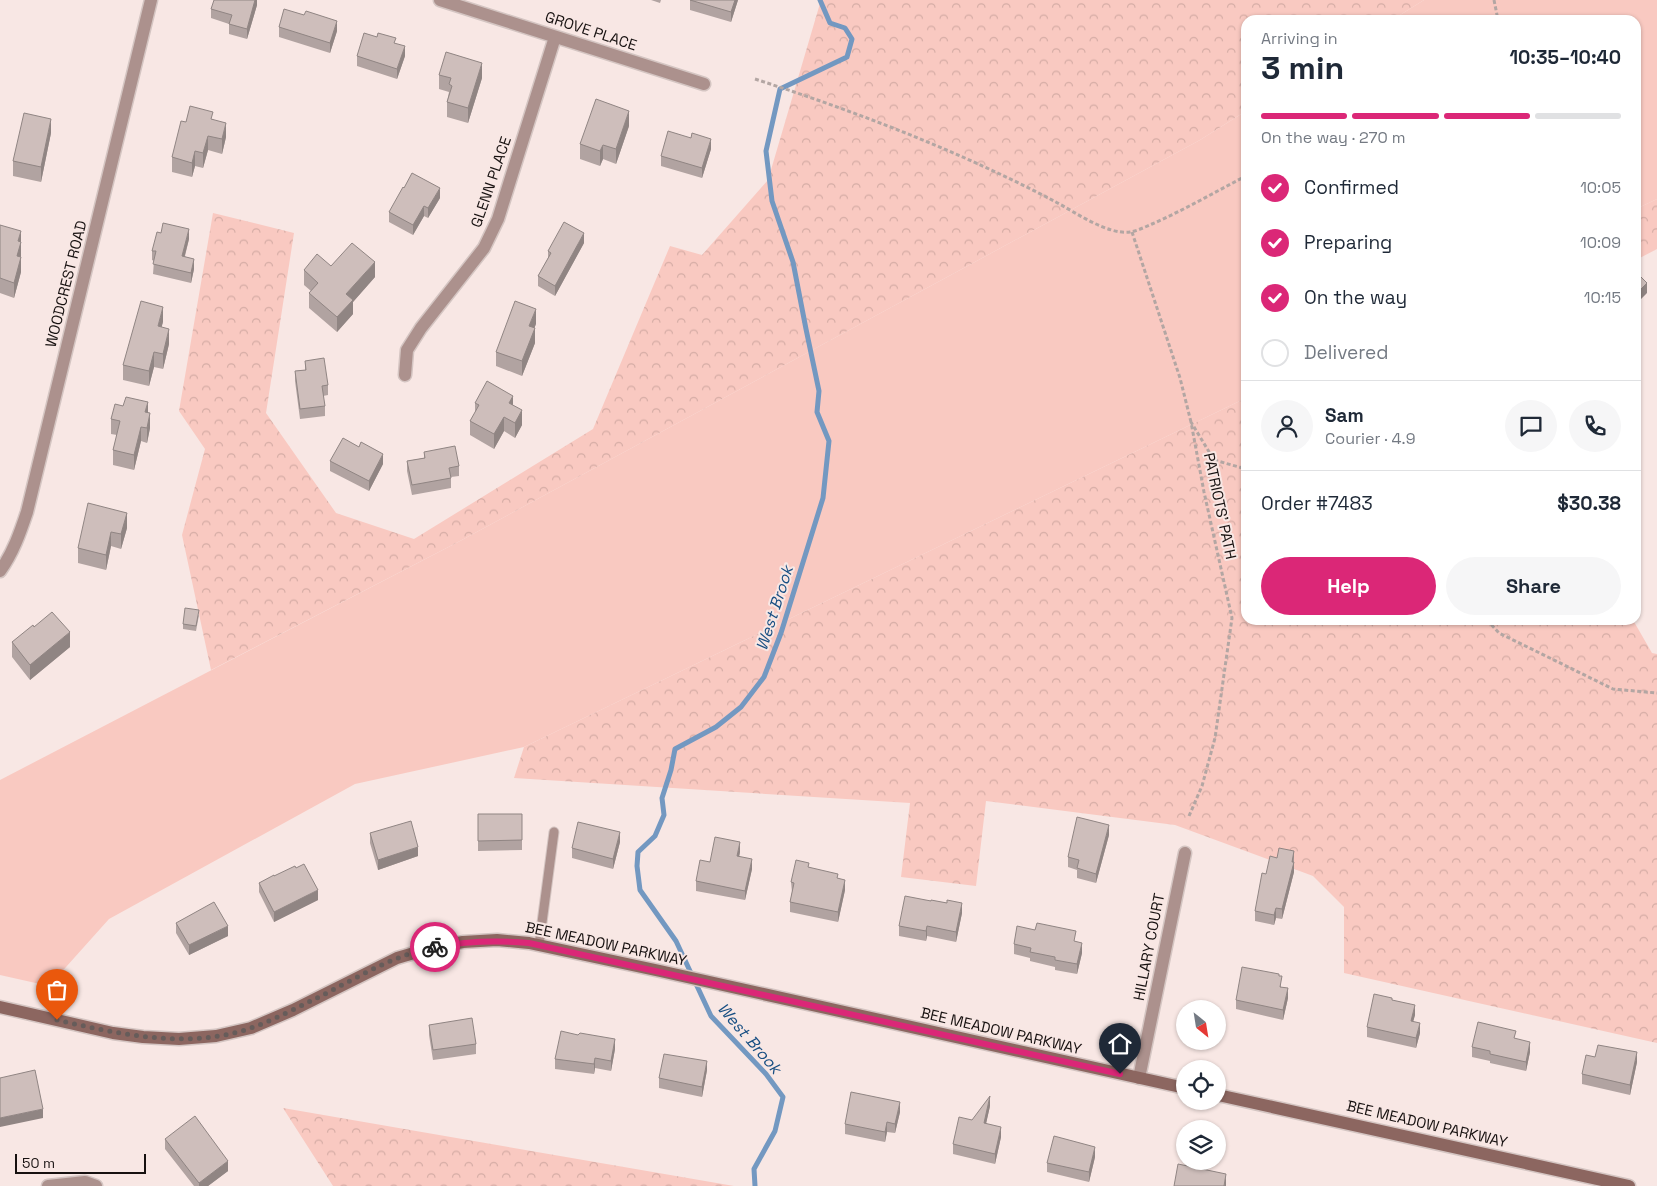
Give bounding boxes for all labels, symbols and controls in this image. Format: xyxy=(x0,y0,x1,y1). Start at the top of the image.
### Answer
street label: GROVE PLACE xyxy=(543,7,639,54)
text: Arriving in xyxy=(1261,28,1338,49)
text: 10:35–10:40 xyxy=(1509,45,1621,70)
text: 3 min xyxy=(1261,48,1344,88)
text: On the way · 270 m xyxy=(1261,127,1406,148)
street label: GLENN PLACE xyxy=(466,134,515,230)
icon: check xyxy=(1261,174,1289,202)
text: Confirmed xyxy=(1304,175,1399,200)
text: 10:05 xyxy=(1580,177,1621,198)
street label: WOODCREST ROAD xyxy=(41,218,90,349)
icon: check xyxy=(1261,229,1289,257)
text: Preparing xyxy=(1304,230,1392,255)
text: 10:09 xyxy=(1580,232,1621,253)
icon: check xyxy=(1261,284,1289,312)
text: On the way xyxy=(1304,285,1407,310)
text: 10:15 xyxy=(1584,287,1621,308)
text: Delivered xyxy=(1304,340,1389,365)
button: person xyxy=(1261,400,1313,452)
button: chat xyxy=(1505,400,1557,452)
button: phone xyxy=(1569,400,1621,452)
text: Sam xyxy=(1325,403,1364,428)
text: Courier · 4.9 xyxy=(1325,428,1415,449)
street label: PATRIOTS' PATH xyxy=(1200,451,1241,561)
text: Order #7483 xyxy=(1261,491,1373,516)
text: $30.38 xyxy=(1557,491,1621,516)
button: Help xyxy=(1261,557,1436,615)
button: Share xyxy=(1446,557,1621,615)
water label: West Brook xyxy=(751,561,799,653)
street label: HILLARY COURT xyxy=(1129,891,1168,1002)
street label: BEE MEADOW PARKWAY xyxy=(524,917,689,970)
courier xyxy=(410,922,460,972)
icon: bike xyxy=(421,933,449,961)
pin xyxy=(36,969,78,1020)
icon: bag xyxy=(43,976,71,1004)
water label: West Brook xyxy=(713,998,788,1080)
north arrow xyxy=(1176,1000,1226,1050)
map controls xyxy=(1176,1000,1226,1170)
street label: BEE MEADOW PARKWAY xyxy=(919,1003,1083,1058)
pin xyxy=(1099,1023,1141,1074)
icon: home xyxy=(1106,1030,1134,1058)
button: locate xyxy=(1176,1060,1226,1110)
street label: BEE MEADOW PARKWAY xyxy=(1345,1096,1509,1151)
button: layers xyxy=(1176,1120,1226,1170)
scale bar xyxy=(15,1151,146,1174)
text: 50 m xyxy=(22,1154,55,1172)

